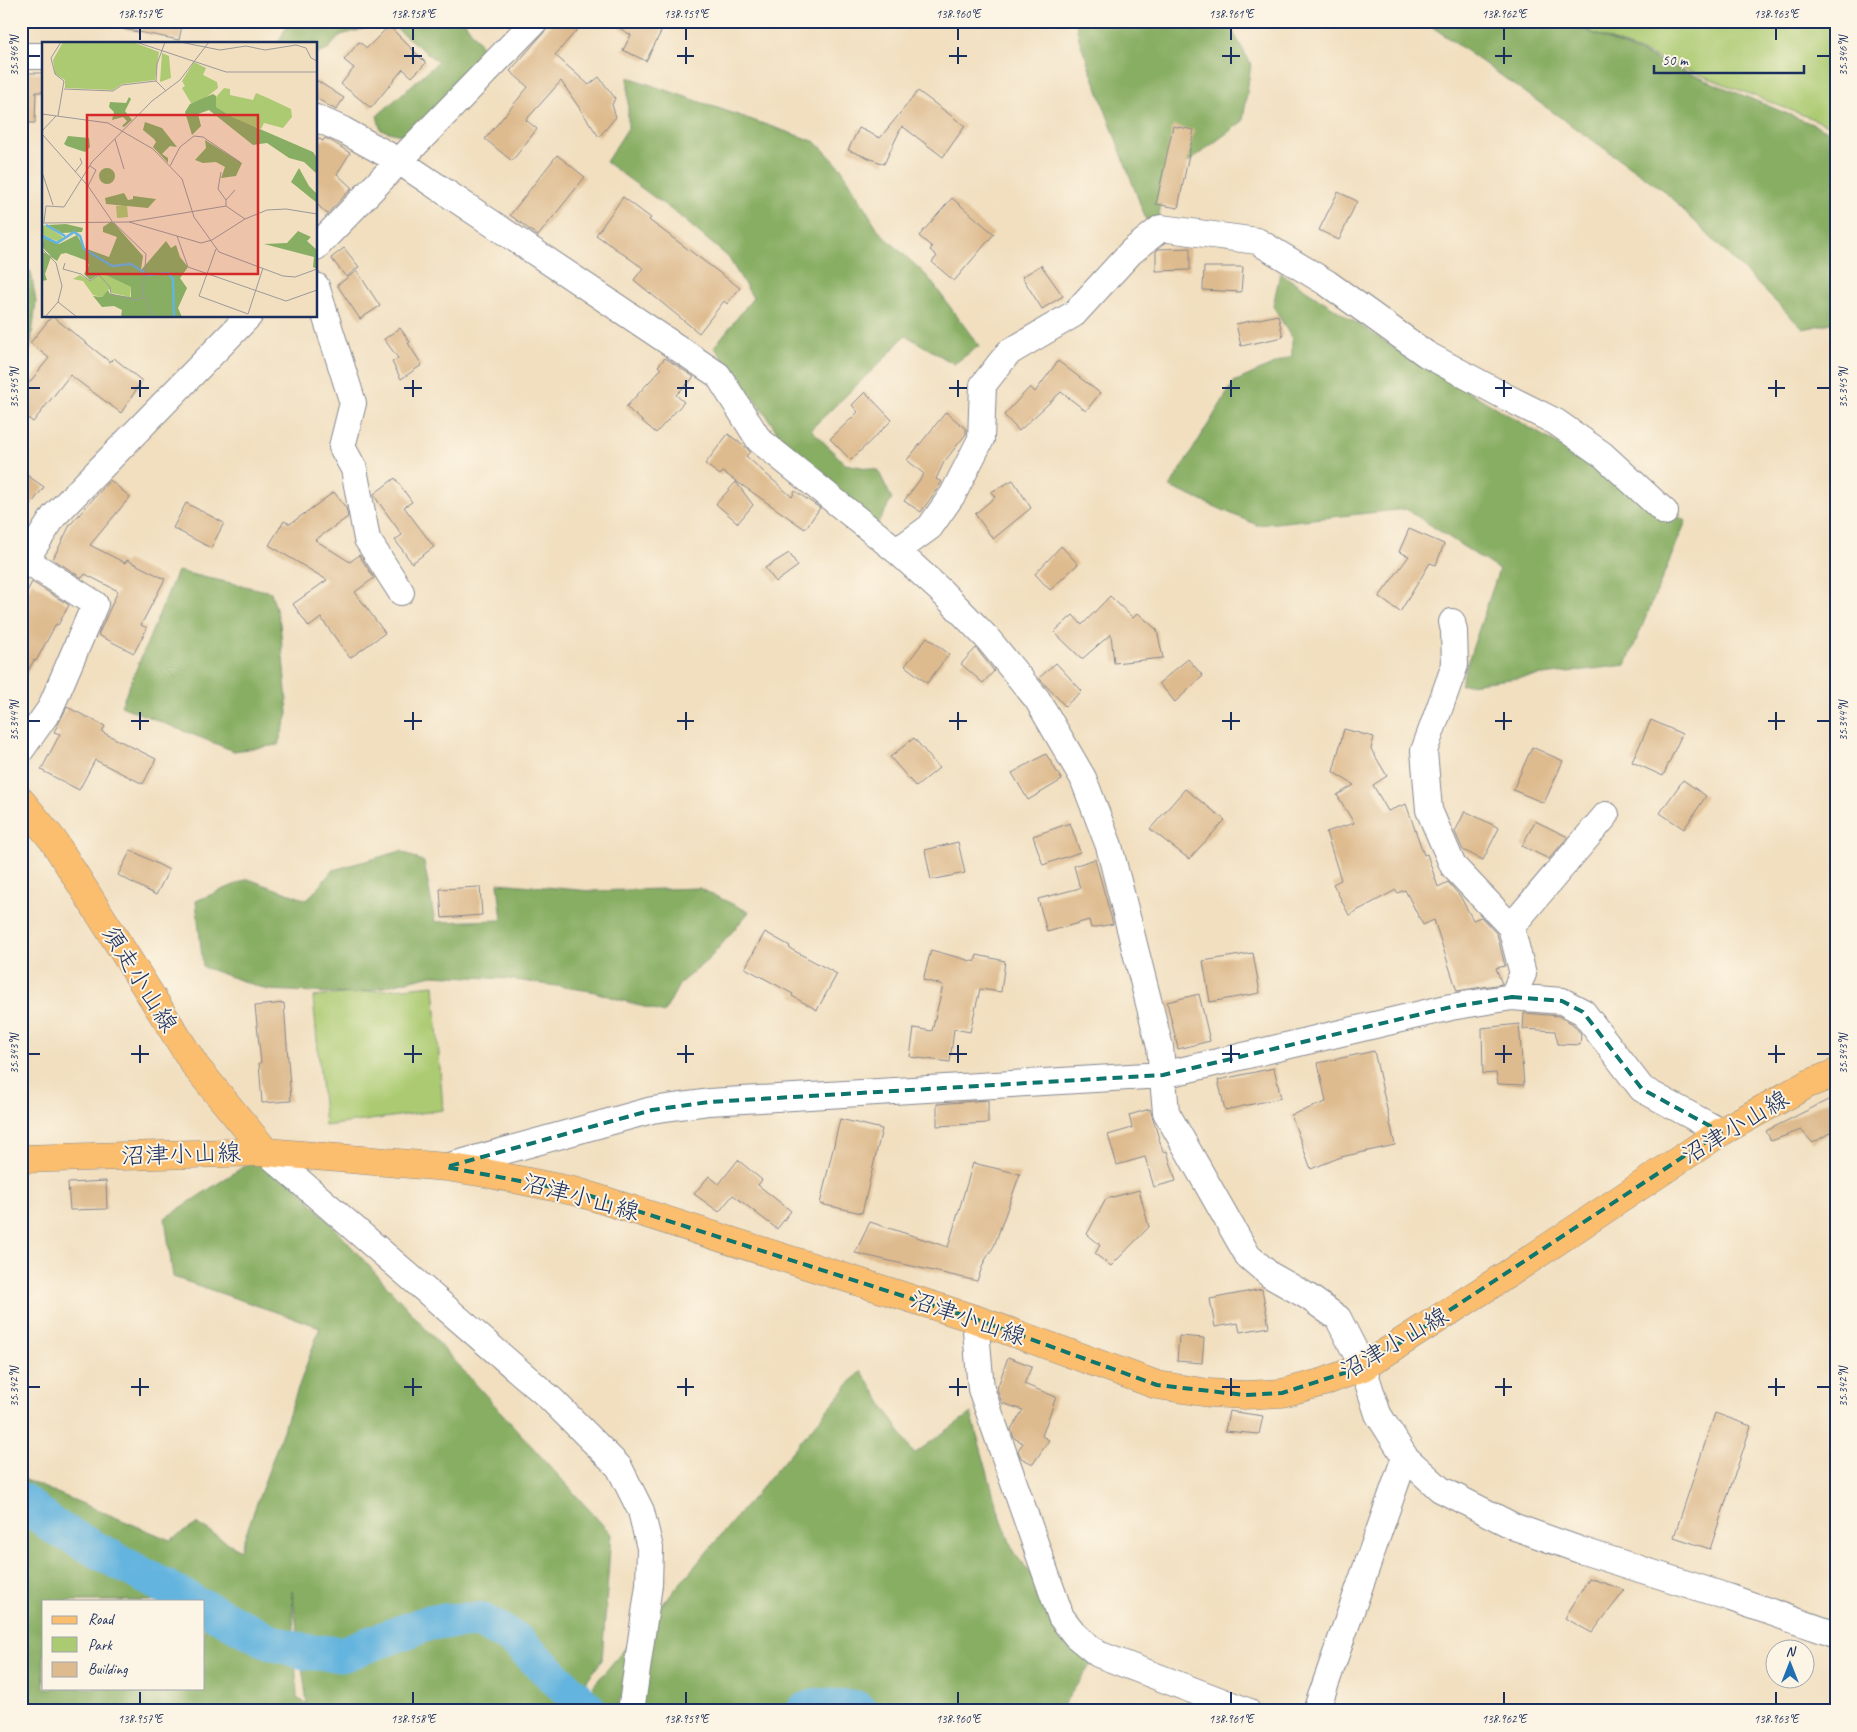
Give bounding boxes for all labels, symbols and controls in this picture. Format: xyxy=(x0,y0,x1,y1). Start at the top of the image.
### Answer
text: 138.957°E xyxy=(118,6,164,22)
text: 138.958°E xyxy=(391,6,437,22)
text: 138.959°E xyxy=(664,6,710,22)
text: 138.960°E xyxy=(936,6,982,22)
text: 138.961°E xyxy=(1209,6,1255,22)
text: 138.962°E xyxy=(1482,6,1528,22)
text: 138.963°E xyxy=(1754,6,1800,22)
text: 35.346°N xyxy=(6,34,22,76)
text: 35.346°N xyxy=(1835,34,1851,76)
inset map xyxy=(42,42,318,318)
scale bar xyxy=(1654,42,1804,74)
text: 50 m xyxy=(1662,51,1689,70)
text: 35.345°N xyxy=(6,366,22,408)
text: 35.345°N xyxy=(1835,366,1851,408)
text: 35.344°N xyxy=(6,699,22,741)
text: 35.344°N xyxy=(1835,699,1851,741)
street label: 須走小山線 xyxy=(95,920,185,1038)
text: 35.343°N xyxy=(6,1032,22,1074)
text: 35.343°N xyxy=(1835,1032,1851,1074)
street label: 沼津小山線 xyxy=(1676,1083,1794,1171)
street label: 沼津小山線 xyxy=(121,1137,241,1171)
street label: 沼津小山線 xyxy=(519,1167,643,1227)
street label: 沼津小山線 xyxy=(906,1284,1030,1352)
street label: 沼津小山線 xyxy=(1335,1300,1453,1386)
text: 35.342°N xyxy=(6,1365,22,1407)
text: 35.342°N xyxy=(1835,1365,1851,1407)
legend xyxy=(42,1600,205,1690)
text: Road xyxy=(88,1610,115,1629)
text: Park xyxy=(88,1636,113,1655)
north arrow xyxy=(1764,1640,1814,1690)
text: N xyxy=(1786,1643,1797,1660)
text: Building xyxy=(88,1660,128,1679)
text: 138.957°E xyxy=(118,1711,164,1727)
text: 138.958°E xyxy=(391,1711,437,1727)
text: 138.959°E xyxy=(664,1711,710,1727)
text: 138.960°E xyxy=(936,1711,982,1727)
text: 138.961°E xyxy=(1209,1711,1255,1727)
text: 138.962°E xyxy=(1482,1711,1528,1727)
text: 138.963°E xyxy=(1754,1711,1800,1727)

